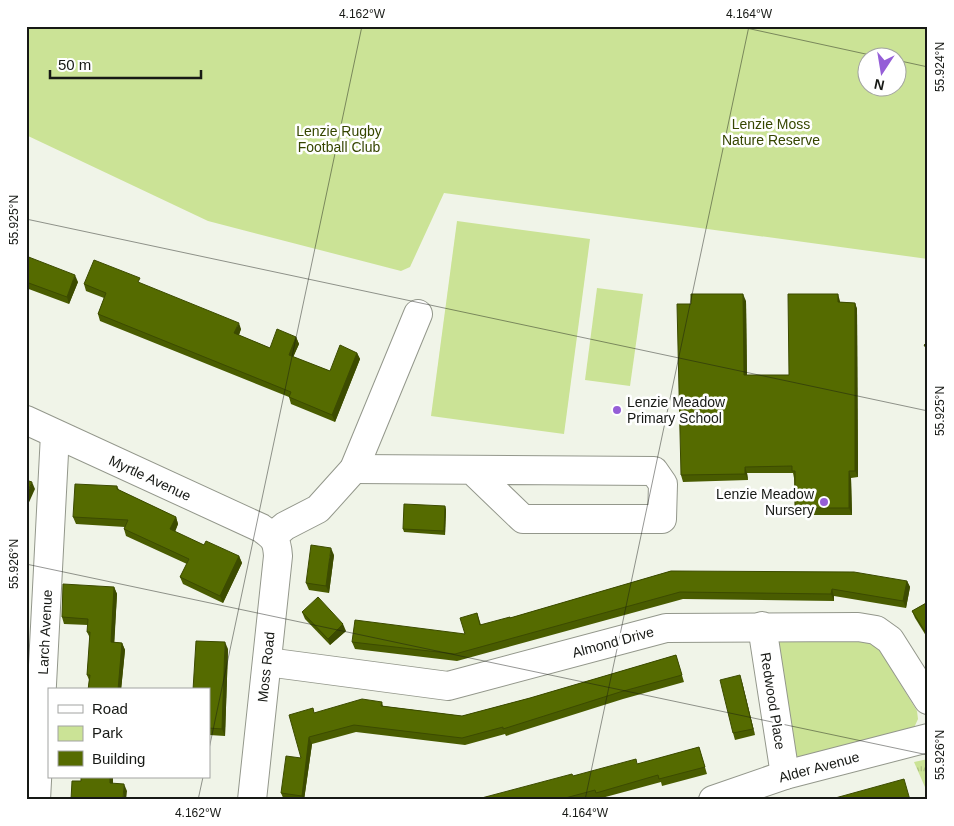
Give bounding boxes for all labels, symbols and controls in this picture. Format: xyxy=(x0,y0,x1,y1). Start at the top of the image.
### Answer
text: 4.162°W xyxy=(339,7,386,21)
text: 4.164°W xyxy=(726,7,773,21)
text: 55.924°N xyxy=(933,42,947,92)
scale bar xyxy=(50,48,201,80)
north arrow xyxy=(856,48,906,98)
text: 50 m xyxy=(58,56,91,73)
text: N xyxy=(873,76,886,94)
park label: Lenzie Moss Nature Reserve xyxy=(722,116,820,148)
park label: Lenzie Rugby Football Club xyxy=(296,123,382,155)
text: 55.925°N xyxy=(7,195,21,245)
text: 55.925°N xyxy=(933,386,947,436)
place label: Lenzie Meadow Primary School xyxy=(627,394,726,426)
marker: Lenzie Meadow Primary School xyxy=(611,404,623,416)
street label: Myrtle Avenue xyxy=(107,452,194,504)
place label: Lenzie Meadow Nursery xyxy=(716,486,815,518)
marker: Lenzie Meadow Nursery xyxy=(818,496,830,508)
text: 55.926°N xyxy=(7,539,21,589)
street label: Larch Avenue xyxy=(35,589,55,675)
street label: Almond Drive xyxy=(570,623,656,661)
street label: Moss Road xyxy=(254,631,278,703)
street label: Redwood Place xyxy=(757,651,789,751)
legend xyxy=(48,688,210,778)
text: Road xyxy=(92,700,128,717)
text: Park xyxy=(92,724,123,741)
text: 55.926°N xyxy=(933,730,947,780)
street label: Alder Avenue xyxy=(777,748,861,785)
text: Building xyxy=(92,750,145,767)
text: 4.162°W xyxy=(175,806,222,820)
text: 4.164°W xyxy=(562,806,609,820)

